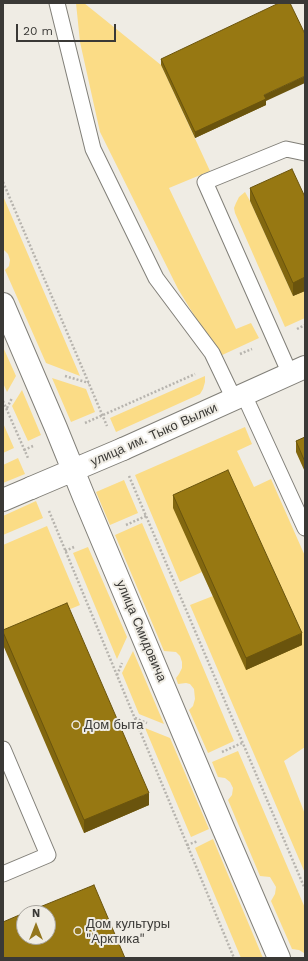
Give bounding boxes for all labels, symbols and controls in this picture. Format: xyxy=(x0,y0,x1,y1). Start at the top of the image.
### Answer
scale bar xyxy=(18,16,118,42)
text: 20 m xyxy=(23,24,53,38)
street label: улица им. Тыко Вылки xyxy=(88,400,220,470)
street label: улица Смидовича xyxy=(113,578,169,684)
place label: Дом быта xyxy=(84,717,143,733)
marker: Дом быта xyxy=(71,720,81,730)
north arrow xyxy=(16,905,56,945)
text: N xyxy=(32,907,40,920)
place label: Дом культуры "Арктика" xyxy=(86,916,170,947)
marker: Дом культуры "Арктика" xyxy=(73,926,83,936)

